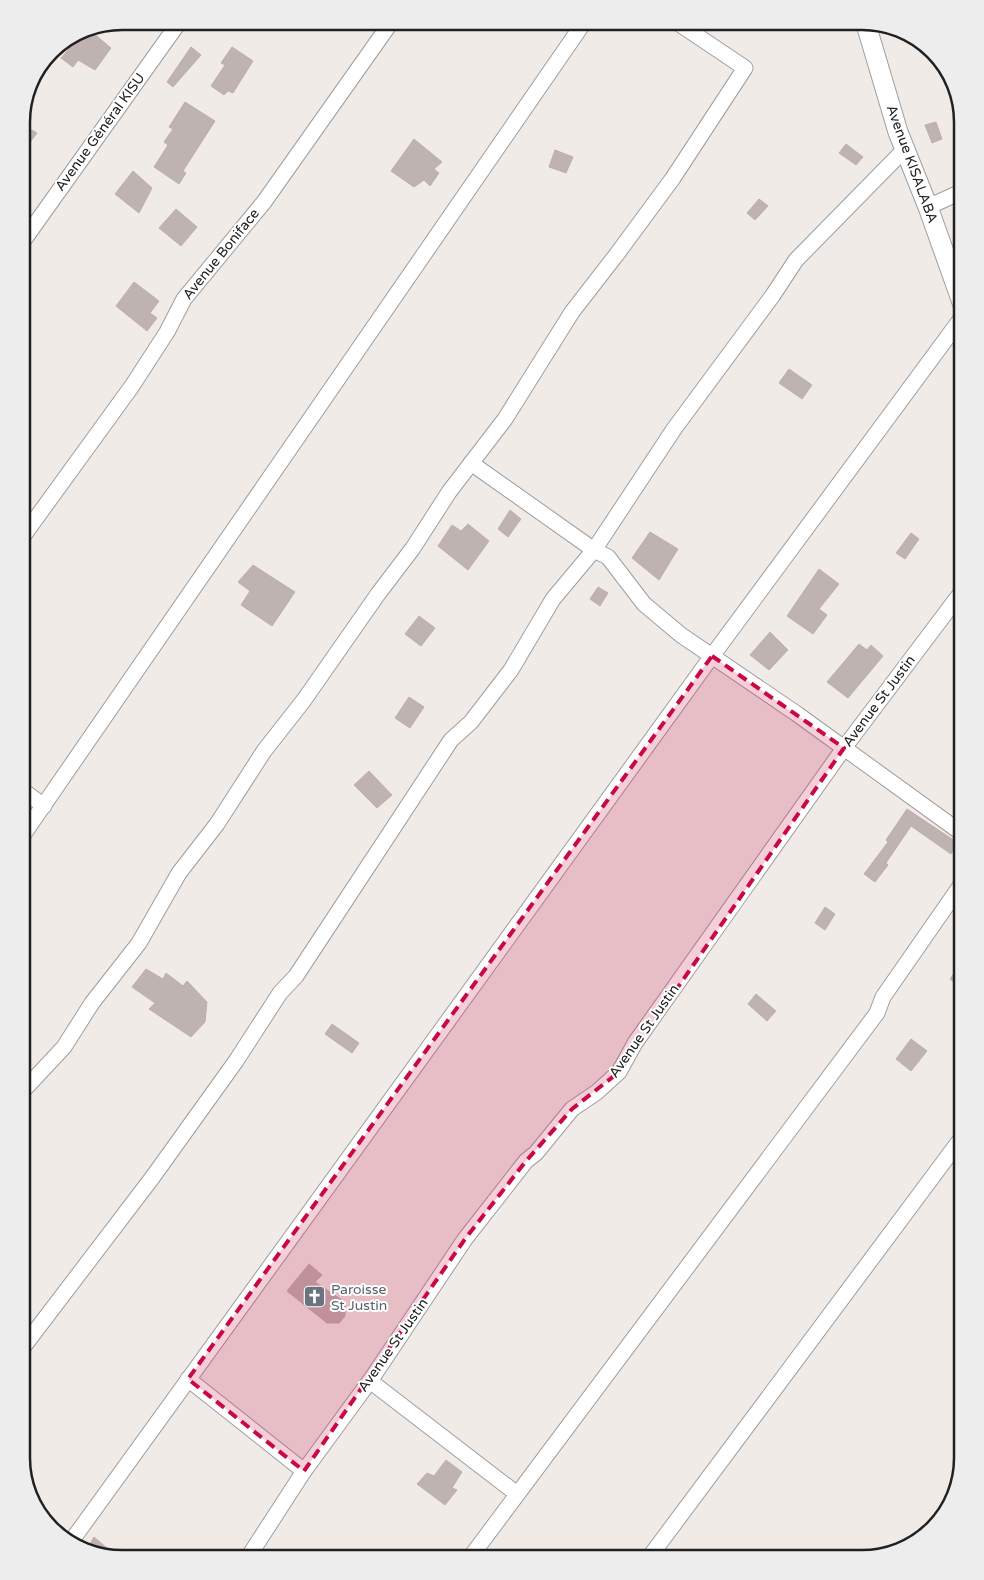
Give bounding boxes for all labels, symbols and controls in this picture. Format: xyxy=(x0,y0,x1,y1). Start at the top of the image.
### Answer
street label: Avenue Général KISU xyxy=(51,70,149,194)
street label: Avenue KISALABA xyxy=(883,103,941,225)
street label: Avenue Boniface xyxy=(179,205,263,303)
street label: Avenue St Justin xyxy=(839,652,919,750)
street label: Avenue St Justin xyxy=(605,981,683,1081)
place label: Paroisse St Justin xyxy=(331,1281,387,1314)
church icon: Paroisse St Justin xyxy=(303,1285,327,1309)
street label: Avenue St Justin xyxy=(354,1295,432,1395)

